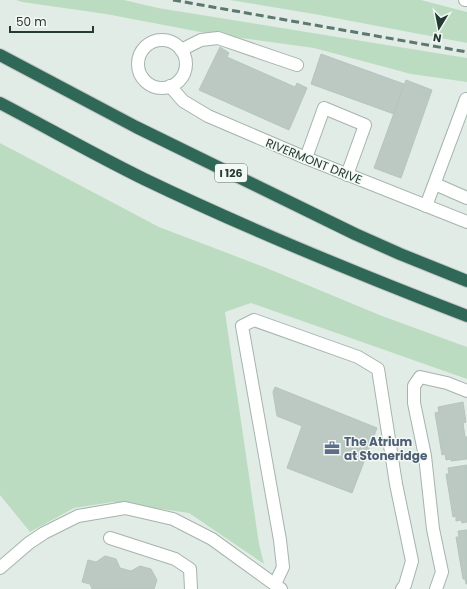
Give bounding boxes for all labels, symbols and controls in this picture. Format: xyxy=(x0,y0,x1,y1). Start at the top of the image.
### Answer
scale bar xyxy=(10,8,93,34)
north arrow xyxy=(419,8,459,48)
text: 50 m xyxy=(16,13,47,30)
text: N xyxy=(432,29,443,46)
street label: RIVERMONT DRIVE xyxy=(263,134,365,188)
road number: I 126 xyxy=(215,164,247,182)
place label: The Atrium at Stoneridge xyxy=(344,433,428,464)
office icon: The Atrium at Stoneridge xyxy=(323,439,341,457)

